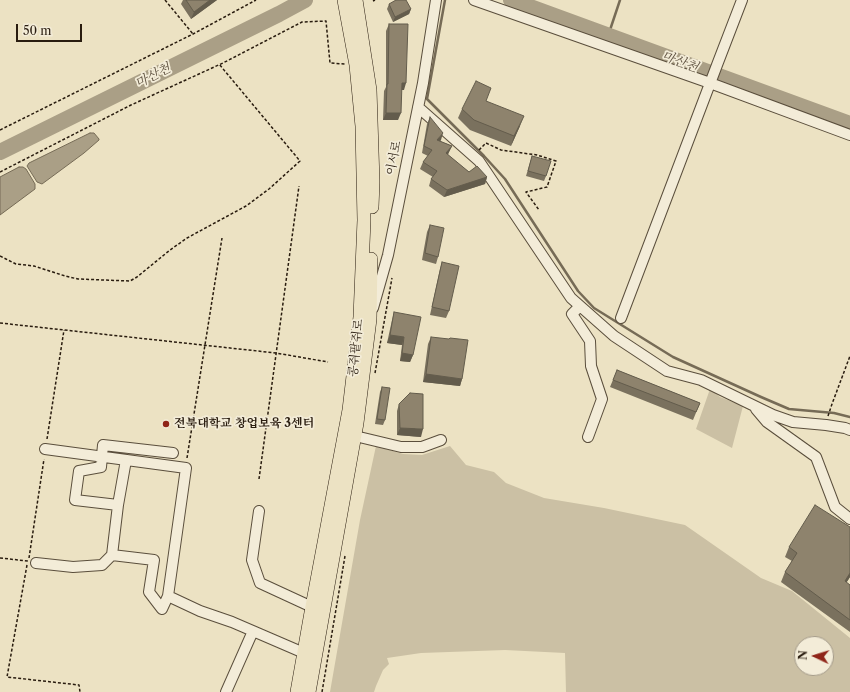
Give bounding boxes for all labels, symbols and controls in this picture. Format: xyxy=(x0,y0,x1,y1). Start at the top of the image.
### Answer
scale bar xyxy=(18,16,84,42)
text: 50 m xyxy=(23,23,52,38)
water label: 마산천 xyxy=(660,48,700,76)
water label: 마산천 xyxy=(133,60,173,92)
street label: 이서로 xyxy=(384,140,404,176)
street label: 콩쥐팥쥐로 xyxy=(346,318,366,378)
place label: 전북대학교 창업보육 3센터 xyxy=(174,417,314,431)
marker: 전북대학교 창업보육 3센터 xyxy=(161,419,171,429)
north arrow xyxy=(794,636,834,676)
text: N xyxy=(796,650,810,660)

